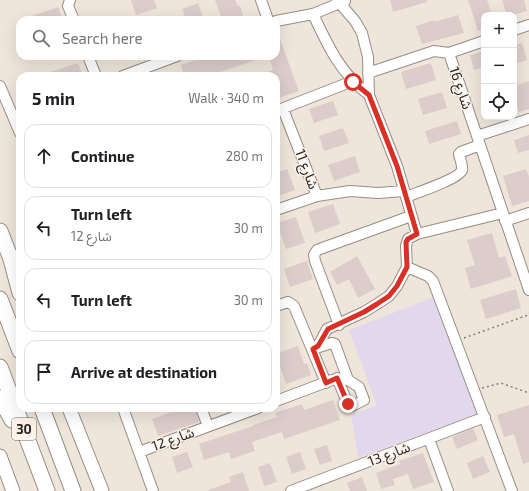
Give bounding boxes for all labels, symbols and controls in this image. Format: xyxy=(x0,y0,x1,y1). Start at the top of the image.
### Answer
map controls xyxy=(481,12,517,120)
button: + xyxy=(481,12,517,48)
search box xyxy=(16,16,280,60)
icon: search xyxy=(30,27,52,49)
text: Search here xyxy=(62,29,143,47)
button: − xyxy=(481,48,517,84)
street label: شارع 16 xyxy=(443,64,477,112)
route start xyxy=(344,73,362,91)
button: locate xyxy=(481,84,517,120)
text: 5 min xyxy=(32,88,75,108)
text: Walk · 340 m xyxy=(188,90,264,106)
icon: ahead xyxy=(33,145,55,167)
street label: شارع 11 xyxy=(289,146,323,192)
text: Continue xyxy=(71,147,134,165)
text: 280 m xyxy=(226,148,263,164)
text: Turn left xyxy=(71,205,132,223)
icon: left xyxy=(33,217,55,239)
text: 30 m xyxy=(234,220,263,236)
text: شارع 12 xyxy=(71,228,112,244)
icon: left xyxy=(33,289,55,311)
text: Turn left xyxy=(71,291,132,309)
text: 30 m xyxy=(234,292,263,308)
icon: arrive xyxy=(33,361,55,383)
text: Arrive at destination xyxy=(71,363,217,381)
route end xyxy=(339,395,357,413)
road number: 30 xyxy=(12,418,36,440)
street label: شارع 12 xyxy=(149,423,197,457)
street label: شارع 13 xyxy=(365,438,413,472)

